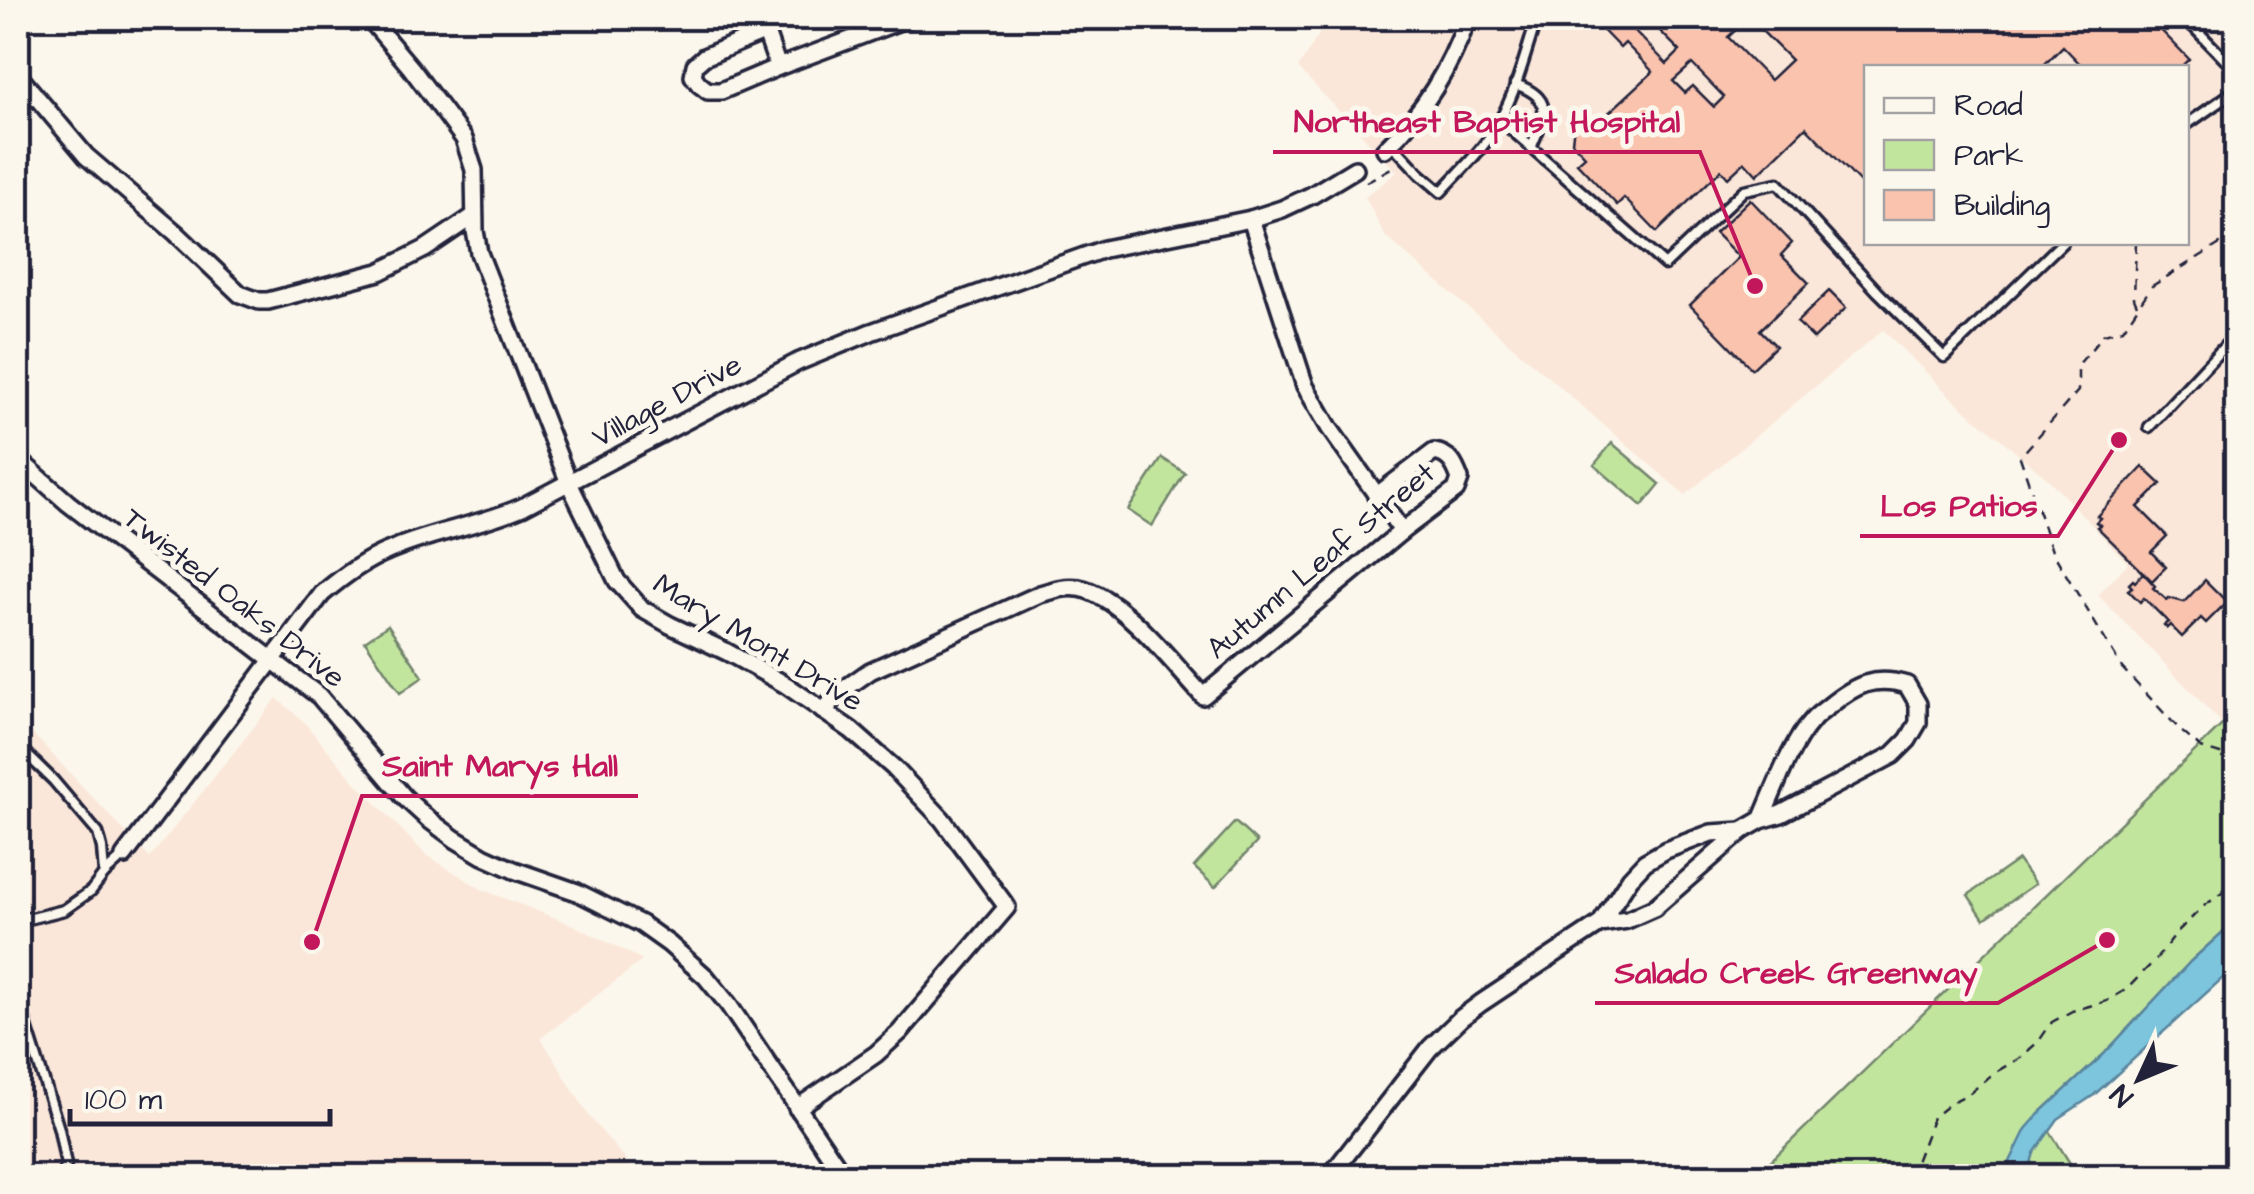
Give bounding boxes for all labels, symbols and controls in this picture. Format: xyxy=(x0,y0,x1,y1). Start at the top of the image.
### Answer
legend xyxy=(1864,65,2189,245)
text: Road xyxy=(1954,85,2023,127)
callout: Northeast Baptist Hospital xyxy=(1273,90,1700,152)
text: Northeast Baptist Hospital xyxy=(1294,100,1680,145)
text: Park xyxy=(1954,135,2023,177)
text: Building xyxy=(1954,185,2050,228)
street label: Village Drive xyxy=(585,344,750,459)
street label: Autumn Leaf Street xyxy=(1198,453,1444,669)
callout: Los Patios xyxy=(1860,474,2058,536)
text: Los Patios xyxy=(1880,484,2038,529)
street label: Twisted Oaks Drive xyxy=(114,498,354,698)
street label: Mary Mont Drive xyxy=(645,564,871,723)
callout: Saint Marys Hall xyxy=(362,734,638,796)
text: Saint Marys Hall xyxy=(381,744,618,790)
callout: Salado Creek Greenway xyxy=(1595,941,1998,1003)
text: Salado Creek Greenway xyxy=(1614,951,1978,997)
north arrow xyxy=(2089,1029,2189,1129)
scale bar xyxy=(70,1064,330,1126)
text: N xyxy=(2102,1075,2142,1115)
text: 100 m xyxy=(85,1079,163,1121)

